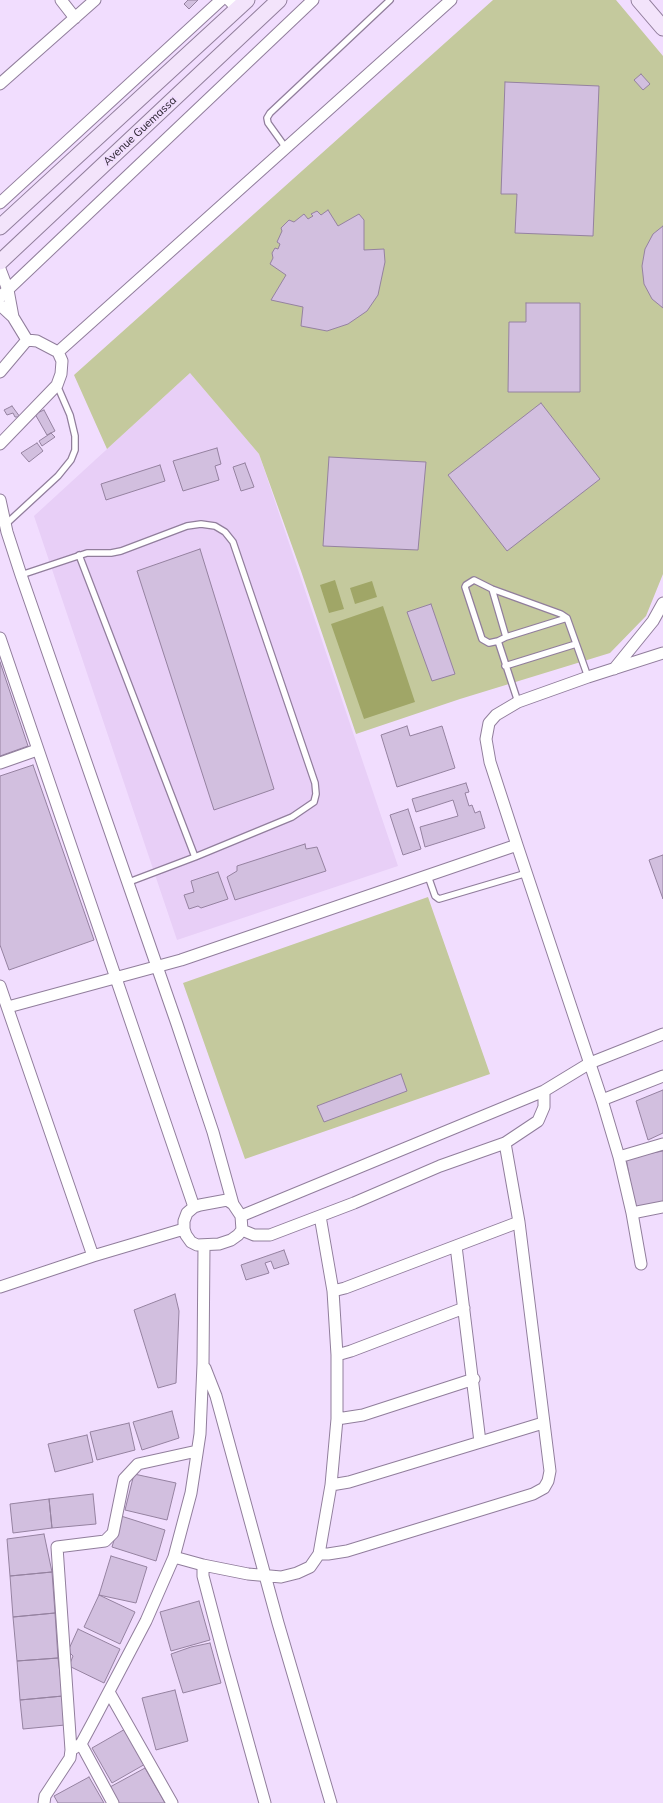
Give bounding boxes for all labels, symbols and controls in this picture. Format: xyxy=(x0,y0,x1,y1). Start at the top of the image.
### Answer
street label: Avenue Guemassa xyxy=(101,94,179,168)

